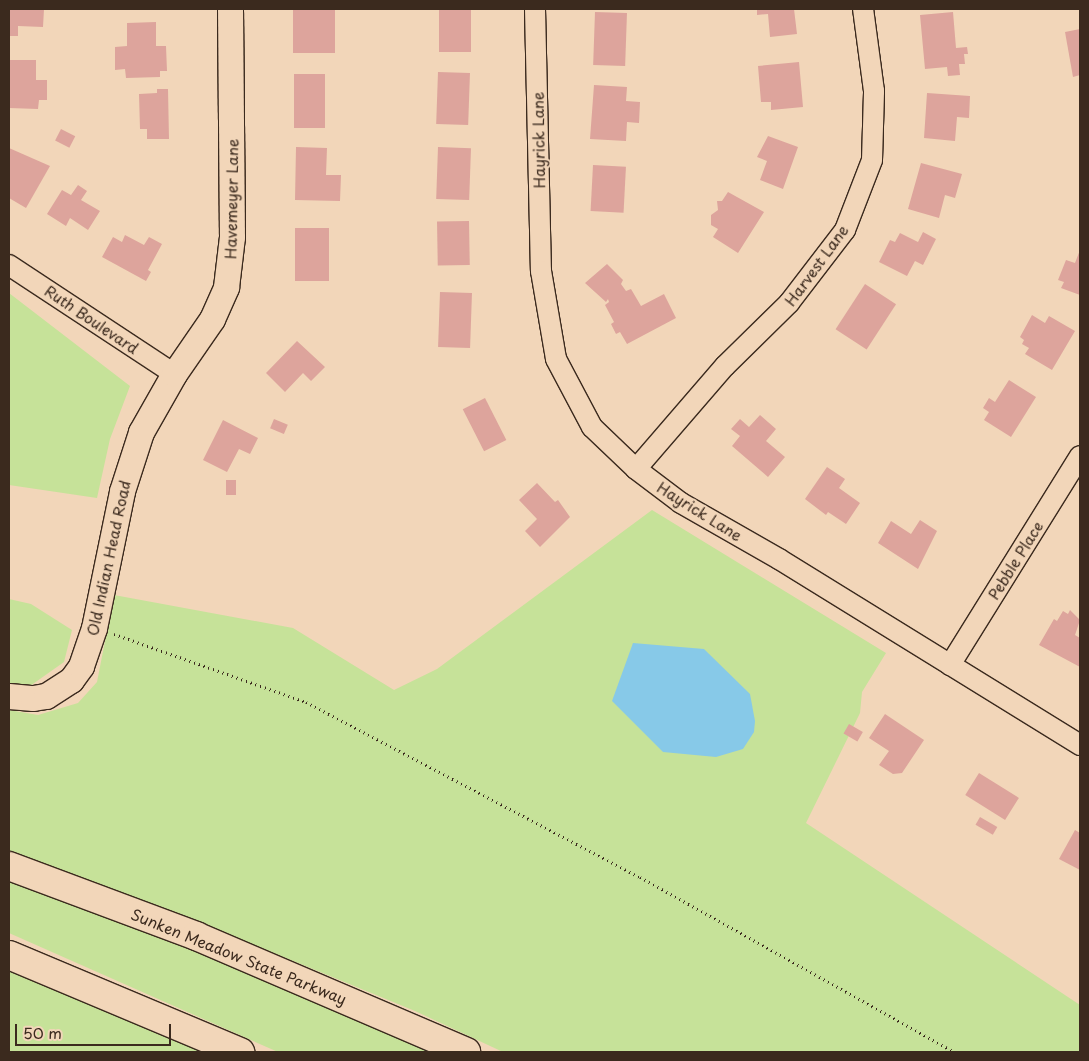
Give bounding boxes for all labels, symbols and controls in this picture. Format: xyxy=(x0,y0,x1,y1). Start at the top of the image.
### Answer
street label: Hayrick Lane xyxy=(528,91,548,189)
street label: Havemeyer Lane xyxy=(221,138,241,260)
street label: Harvest Lane xyxy=(781,221,851,309)
street label: Ruth Boulevard xyxy=(41,281,143,357)
street label: Old Indian Head Road xyxy=(83,478,133,638)
street label: Hayrick Lane xyxy=(654,478,746,544)
street label: Pebble Place xyxy=(984,517,1046,603)
street label: Sunken Meadow State Parkway xyxy=(129,904,349,1008)
scale bar xyxy=(18,1014,174,1046)
text: 50 m xyxy=(23,1021,62,1044)

